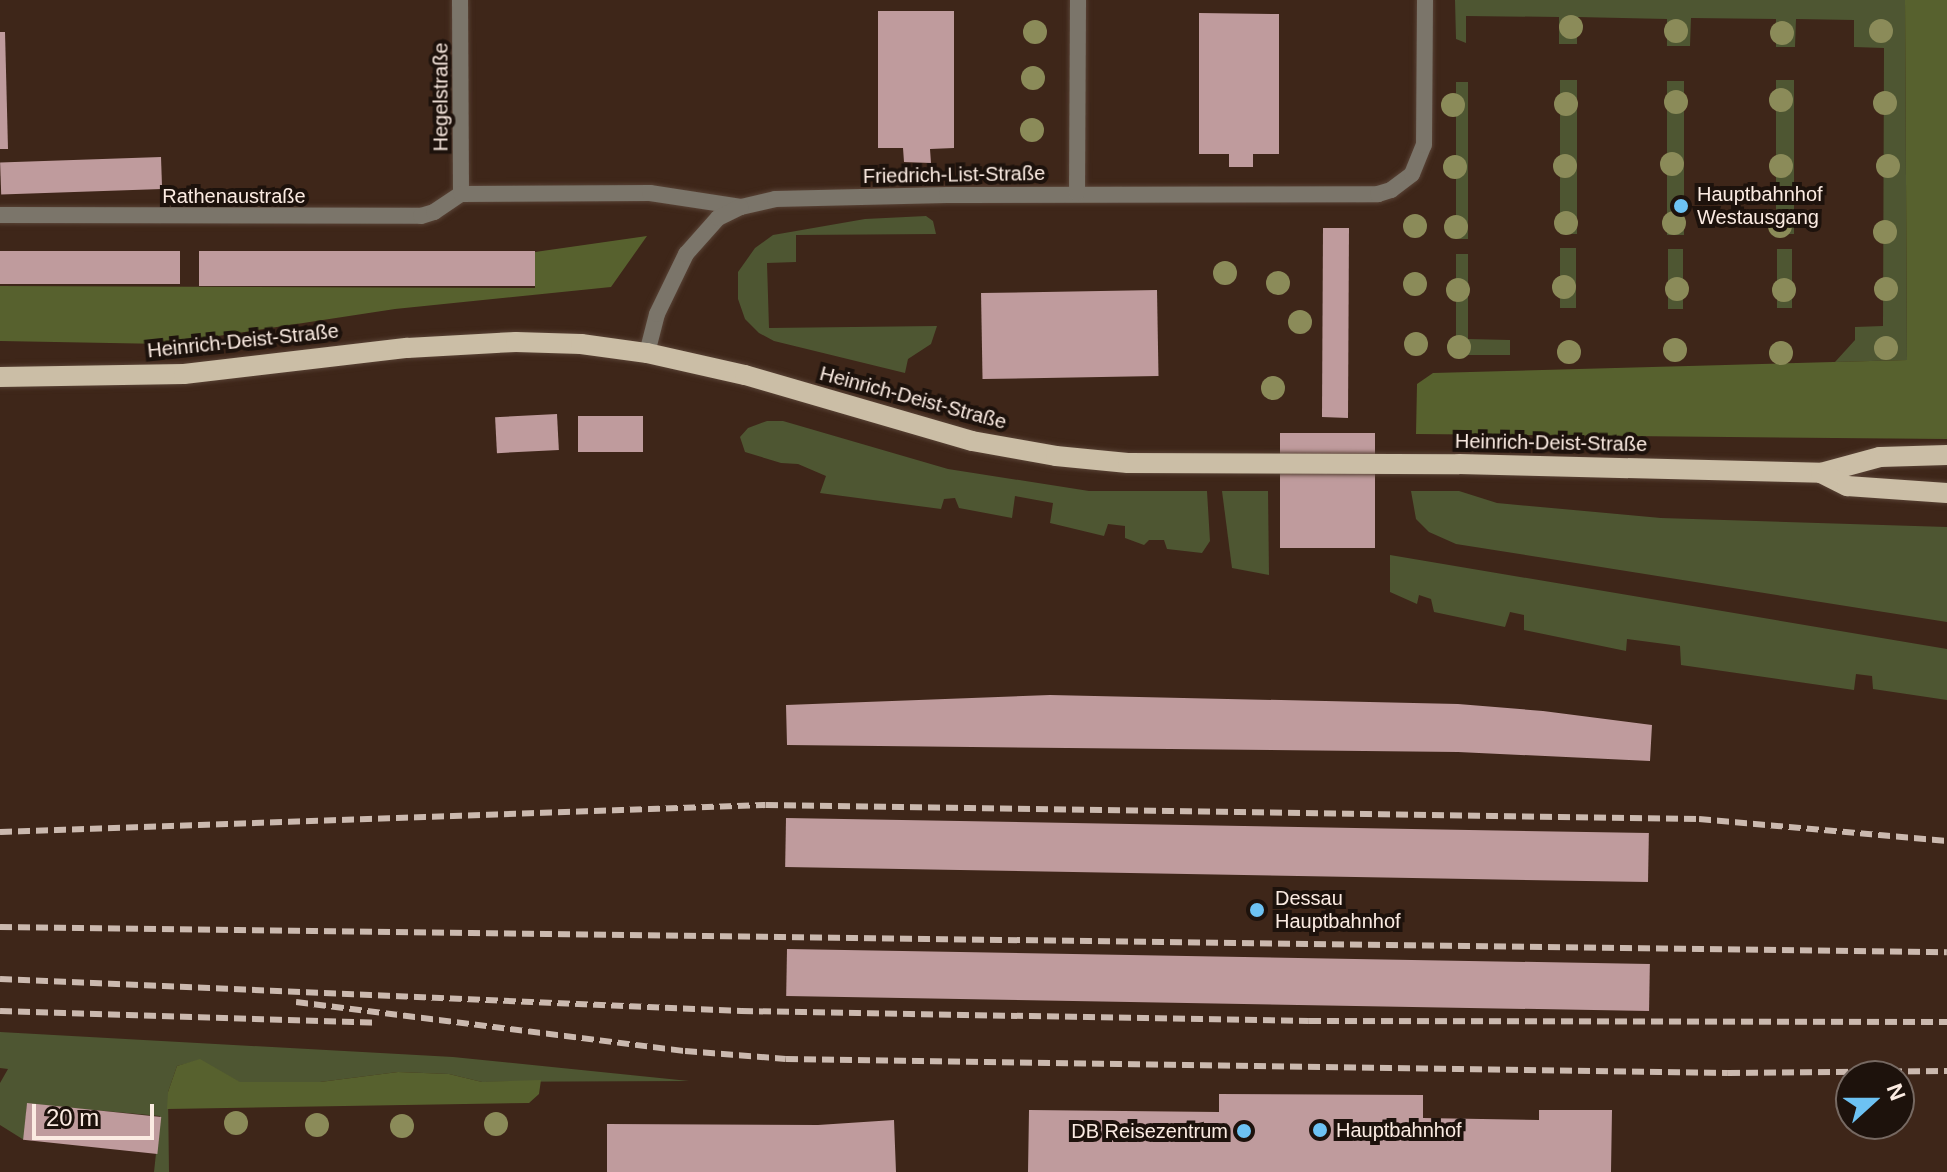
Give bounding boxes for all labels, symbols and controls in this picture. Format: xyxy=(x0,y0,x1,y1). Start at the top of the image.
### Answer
street label: Hegelstraße xyxy=(429,43,453,151)
street label: Friedrich-List-Straße xyxy=(863,161,1045,189)
place label: Hauptbahnhof Westausgang xyxy=(1697,182,1823,229)
street label: Rathenaustraße xyxy=(162,184,306,208)
marker: Hauptbahnhof Westausgang xyxy=(1672,197,1690,215)
street label: Heinrich-Deist-Straße xyxy=(146,319,340,363)
street label: Heinrich-Deist-Straße xyxy=(817,362,1009,434)
street label: Heinrich-Deist-Straße xyxy=(1455,429,1647,457)
place label: Dessau Hauptbahnhof xyxy=(1275,886,1401,933)
marker: Dessau Hauptbahnhof xyxy=(1246,899,1268,921)
north arrow xyxy=(1835,1060,1915,1140)
text: N xyxy=(1881,1080,1911,1104)
scale bar xyxy=(36,1088,158,1138)
text: 20 m xyxy=(46,1104,99,1131)
place label: Hauptbahnhof xyxy=(1336,1118,1462,1142)
place label: DB Reisezentrum xyxy=(1071,1119,1228,1143)
marker: Hauptbahnhof xyxy=(1311,1121,1329,1139)
marker: DB Reisezentrum xyxy=(1235,1122,1253,1140)

